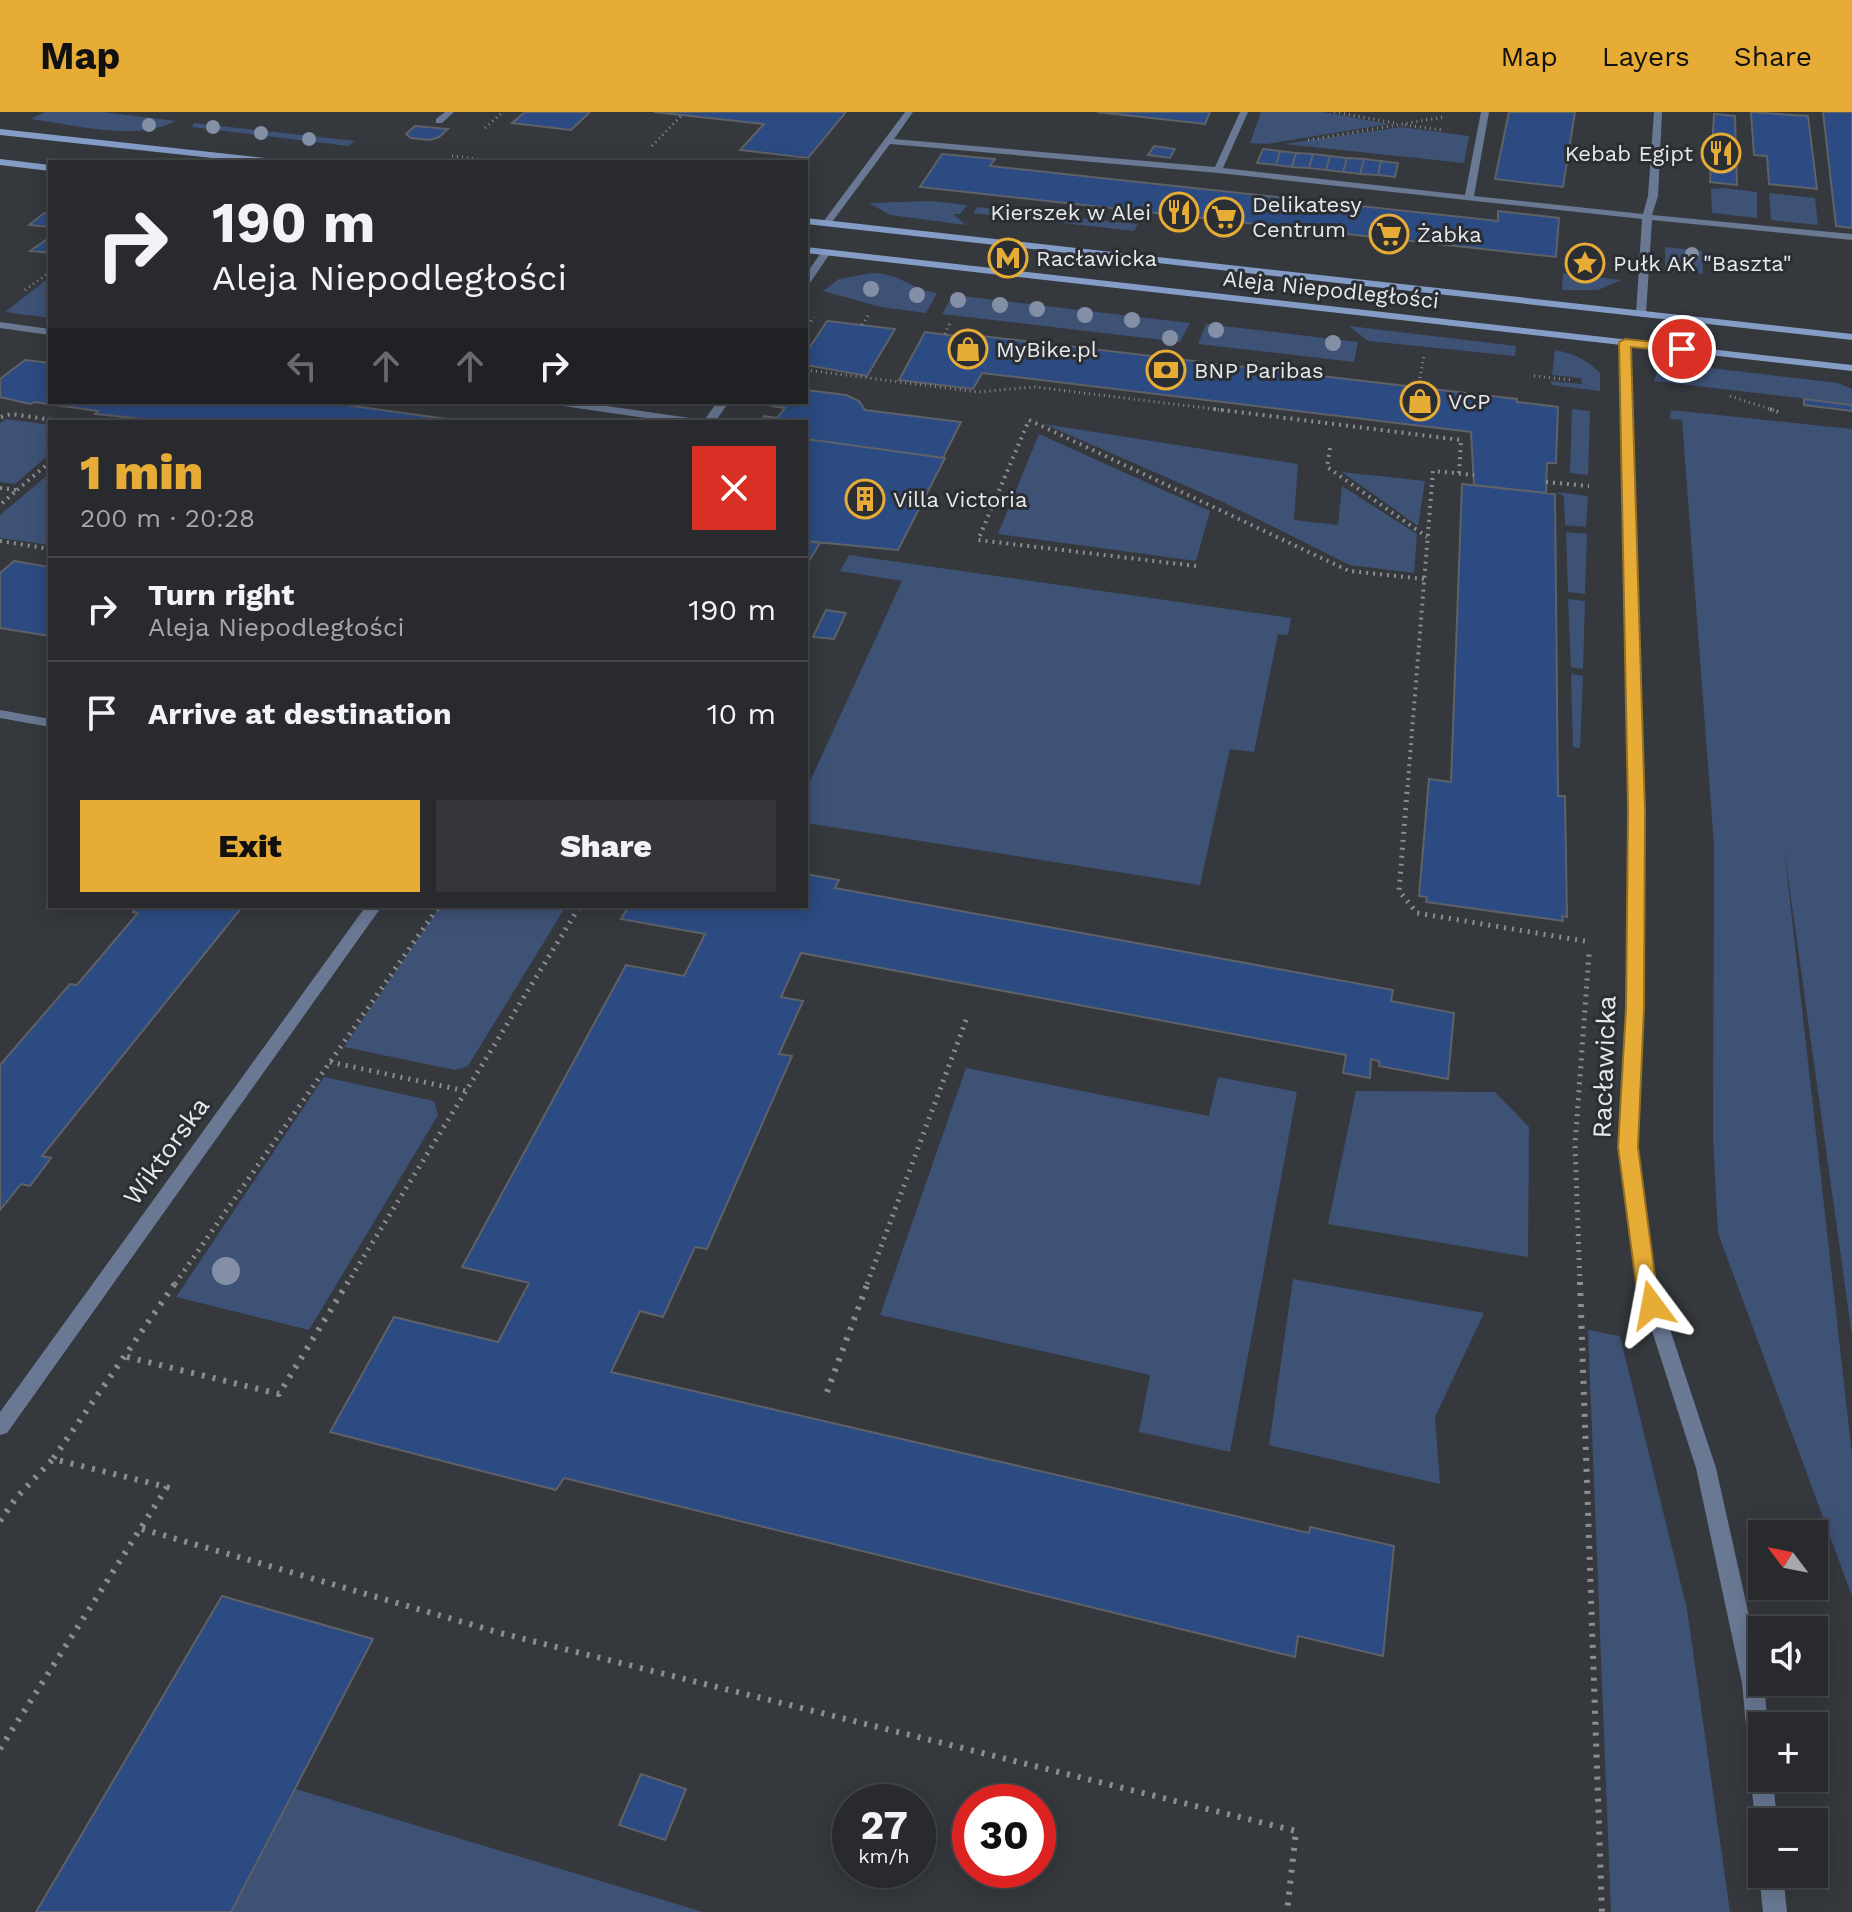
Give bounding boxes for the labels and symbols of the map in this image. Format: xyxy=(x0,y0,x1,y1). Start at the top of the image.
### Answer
restaurant icon: Kebab Egipt xyxy=(1700,132,1742,174)
place label: Kebab Egipt xyxy=(1565,141,1693,166)
restaurant icon: Kierszek w Alei xyxy=(1158,191,1200,233)
place label: Delikatesy Centrum xyxy=(1252,192,1362,242)
supermarket icon: Delikatesy Centrum xyxy=(1203,196,1245,238)
place label: Kierszek w Alei xyxy=(990,200,1151,225)
supermarket icon: Żabka xyxy=(1368,213,1410,255)
place label: Żabka xyxy=(1417,222,1482,247)
metro station icon: Racławicka xyxy=(987,237,1029,279)
place icon: Pułk AK "Baszta" xyxy=(1564,242,1606,284)
place label: Racławicka xyxy=(1036,246,1157,271)
place label: Pułk AK "Baszta" xyxy=(1613,251,1792,276)
street label: Aleja Niepodległości xyxy=(1222,266,1440,313)
pin xyxy=(1648,315,1716,383)
shop icon: MyBike.pl xyxy=(947,328,989,370)
place label: MyBike.pl xyxy=(996,337,1098,362)
bank icon: BNP Paribas xyxy=(1145,349,1187,391)
place label: BNP Paribas xyxy=(1194,358,1323,383)
shop icon: VCP xyxy=(1399,380,1441,422)
place label: VCP xyxy=(1448,389,1490,414)
building icon: Villa Victoria xyxy=(844,478,886,520)
place label: Villa Victoria xyxy=(893,487,1027,512)
street label: Racławicka xyxy=(1587,995,1621,1139)
street label: Wiktorska xyxy=(117,1091,215,1211)
position arrow xyxy=(1610,1263,1694,1347)
north arrow xyxy=(1748,1520,1828,1600)
speed limit sign: 30 xyxy=(952,1784,1056,1888)

